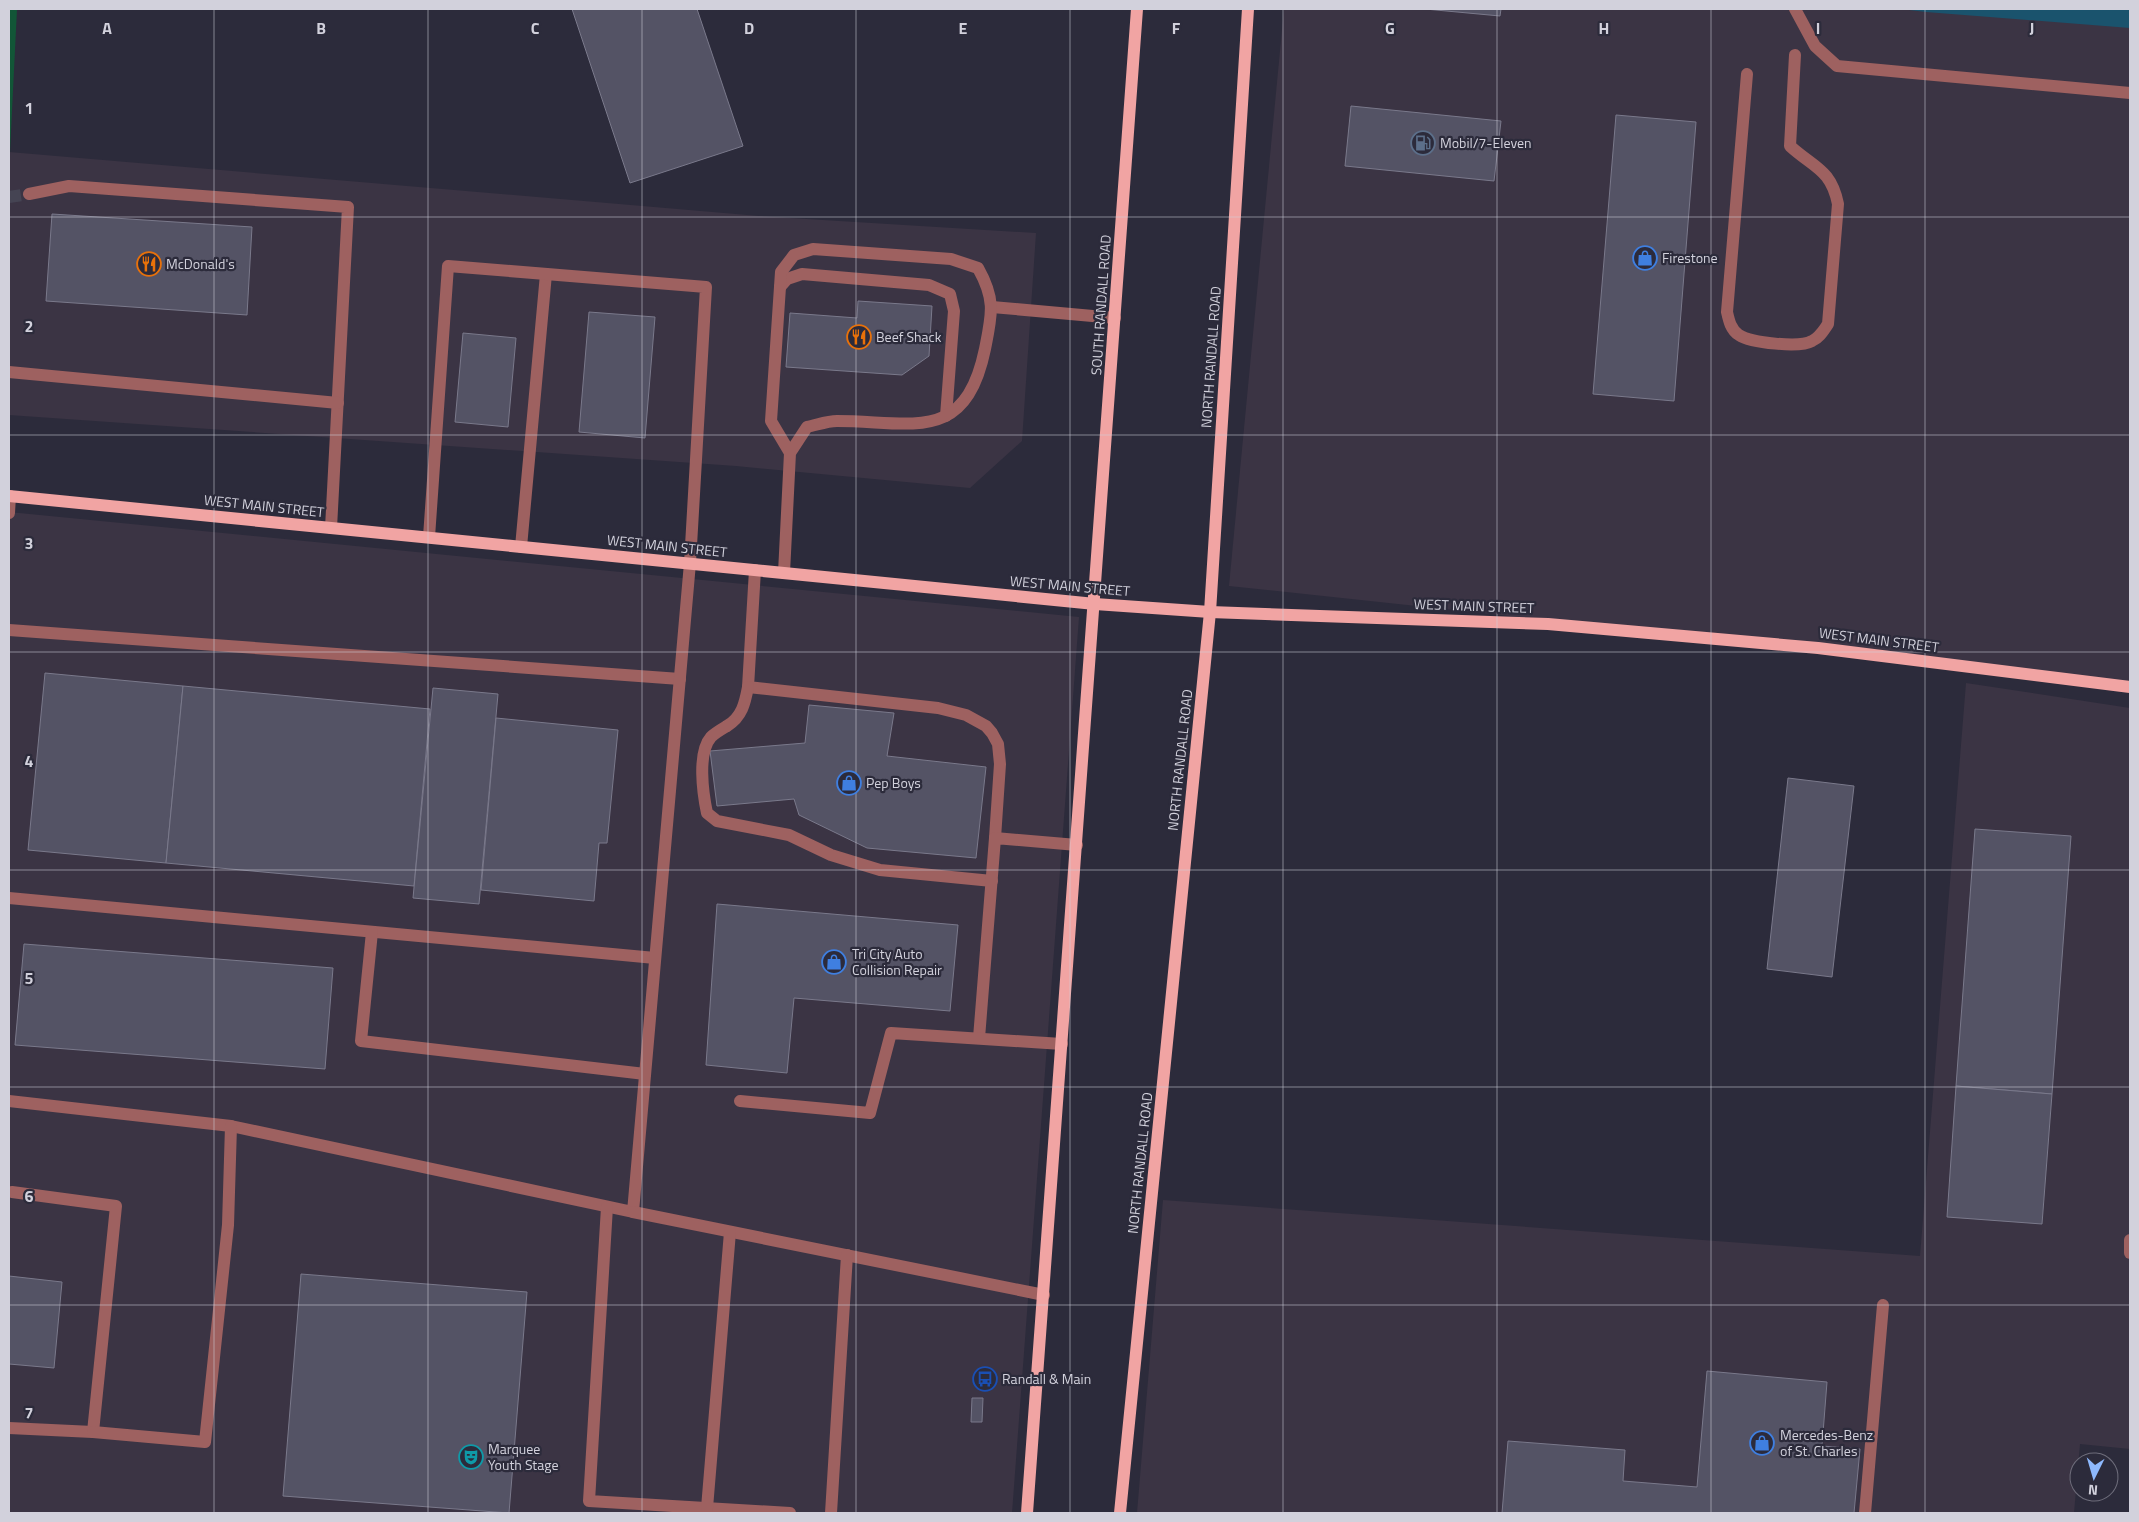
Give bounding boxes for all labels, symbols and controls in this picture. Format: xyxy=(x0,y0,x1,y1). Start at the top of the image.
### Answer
text: A xyxy=(102,16,112,40)
text: B xyxy=(316,16,326,40)
text: C xyxy=(531,16,540,40)
text: D xyxy=(744,16,754,40)
text: E xyxy=(959,16,968,40)
text: F xyxy=(1172,16,1181,40)
text: G xyxy=(1385,16,1395,40)
text: H xyxy=(1599,16,1609,40)
text: I xyxy=(1816,16,1820,40)
text: J xyxy=(2030,16,2034,40)
text: 1 xyxy=(25,96,33,120)
fuel station icon: Mobil/7-Eleven xyxy=(1410,130,1436,156)
place label: Mobil/7-Eleven xyxy=(1440,132,1532,153)
street label: SOUTH RANDALL ROAD xyxy=(1085,234,1116,376)
shop icon: Firestone xyxy=(1632,245,1658,271)
place label: Firestone xyxy=(1662,247,1718,268)
restaurant icon: McDonald's xyxy=(136,251,162,277)
place label: McDonald's xyxy=(166,253,235,274)
street label: NORTH RANDALL ROAD xyxy=(1195,285,1226,429)
text: 2 xyxy=(25,314,33,338)
restaurant icon: Beef Shack xyxy=(846,324,872,350)
place label: Beef Shack xyxy=(876,326,942,347)
street label: WEST MAIN STREET xyxy=(203,489,326,522)
street label: WEST MAIN STREET xyxy=(606,529,729,562)
text: 3 xyxy=(25,531,33,555)
street label: WEST MAIN STREET xyxy=(1009,570,1132,601)
street label: WEST MAIN STREET xyxy=(1413,593,1535,618)
street label: WEST MAIN STREET xyxy=(1818,622,1941,657)
street label: NORTH RANDALL ROAD xyxy=(1162,688,1197,832)
text: 4 xyxy=(25,749,34,773)
shop icon: Pep Boys xyxy=(836,770,862,796)
place label: Pep Boys xyxy=(866,772,921,793)
place label: Tri City Auto Collision Repair xyxy=(852,943,942,980)
shop icon: Tri City Auto Collision Repair xyxy=(821,949,847,975)
text: 5 xyxy=(25,966,34,990)
street label: NORTH RANDALL ROAD xyxy=(1122,1091,1157,1235)
text: 6 xyxy=(25,1184,34,1208)
bus stop icon: Randall & Main xyxy=(972,1366,998,1392)
place label: Randall & Main xyxy=(1002,1368,1091,1389)
text: 7 xyxy=(25,1401,33,1425)
place label: Mercedes-Benz of St. Charles xyxy=(1780,1424,1873,1461)
shop icon: Mercedes-Benz of St. Charles xyxy=(1749,1430,1775,1456)
place label: Marquee Youth Stage xyxy=(488,1438,559,1475)
theatre icon: Marquee Youth Stage xyxy=(458,1444,484,1470)
north arrow xyxy=(2069,1452,2119,1502)
text: N xyxy=(2087,1480,2099,1501)

